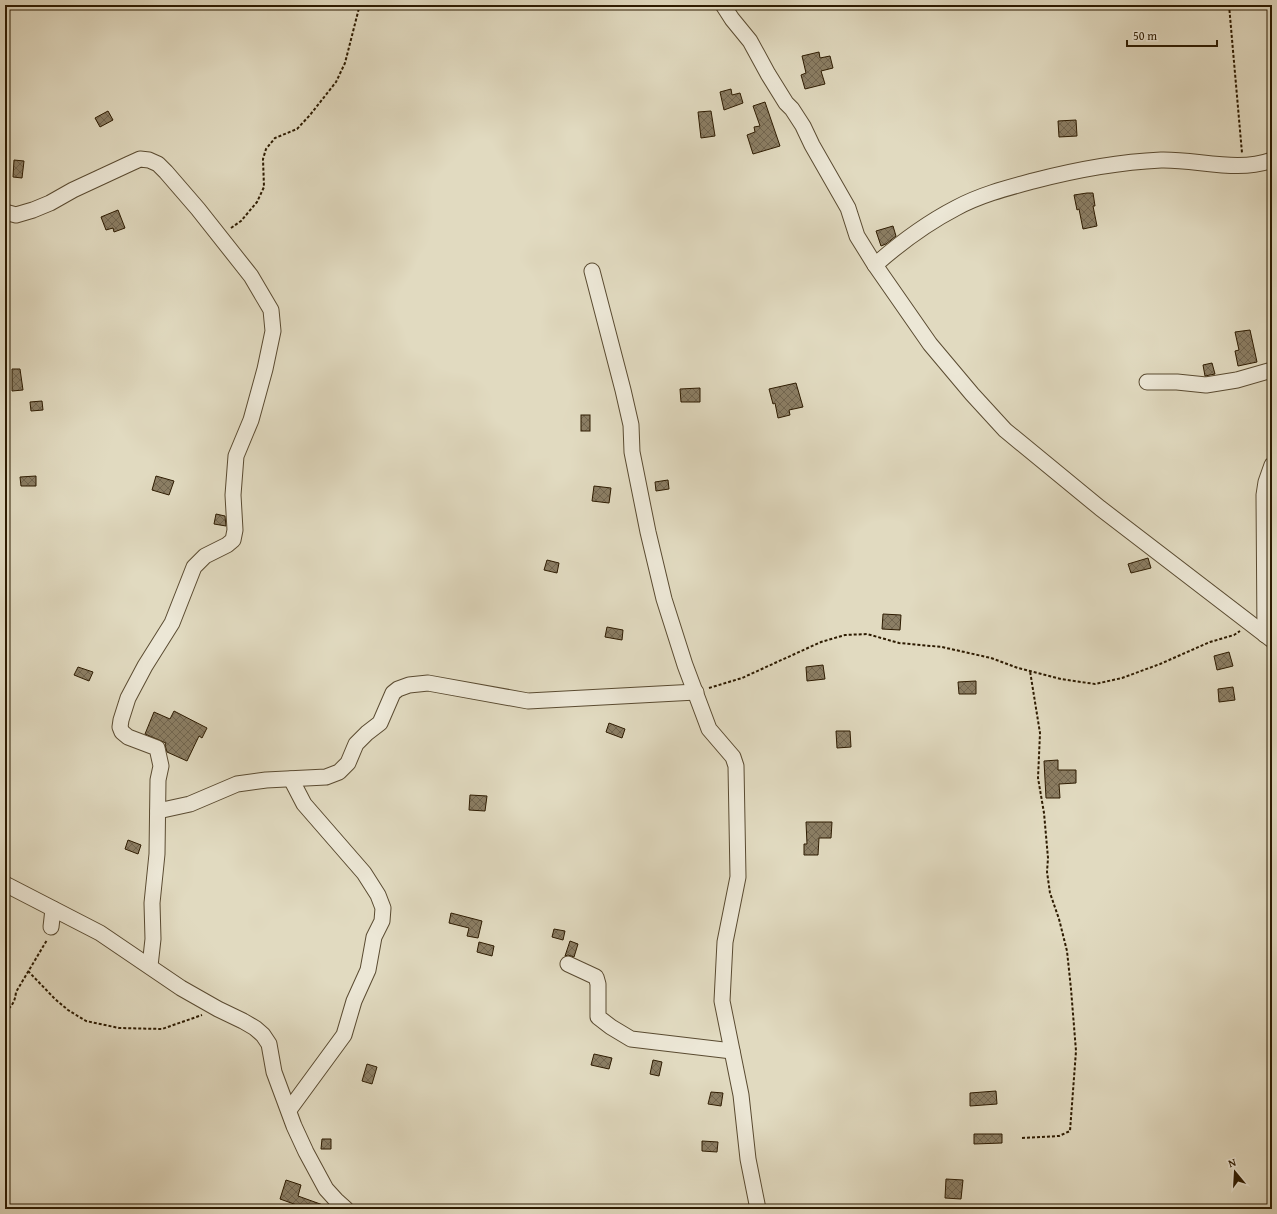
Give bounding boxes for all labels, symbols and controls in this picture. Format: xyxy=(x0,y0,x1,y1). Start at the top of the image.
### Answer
scale bar xyxy=(1127,22,1217,48)
text: 50 m xyxy=(1133,27,1157,44)
north arrow xyxy=(1215,1152,1255,1192)
text: N xyxy=(1226,1154,1238,1171)

